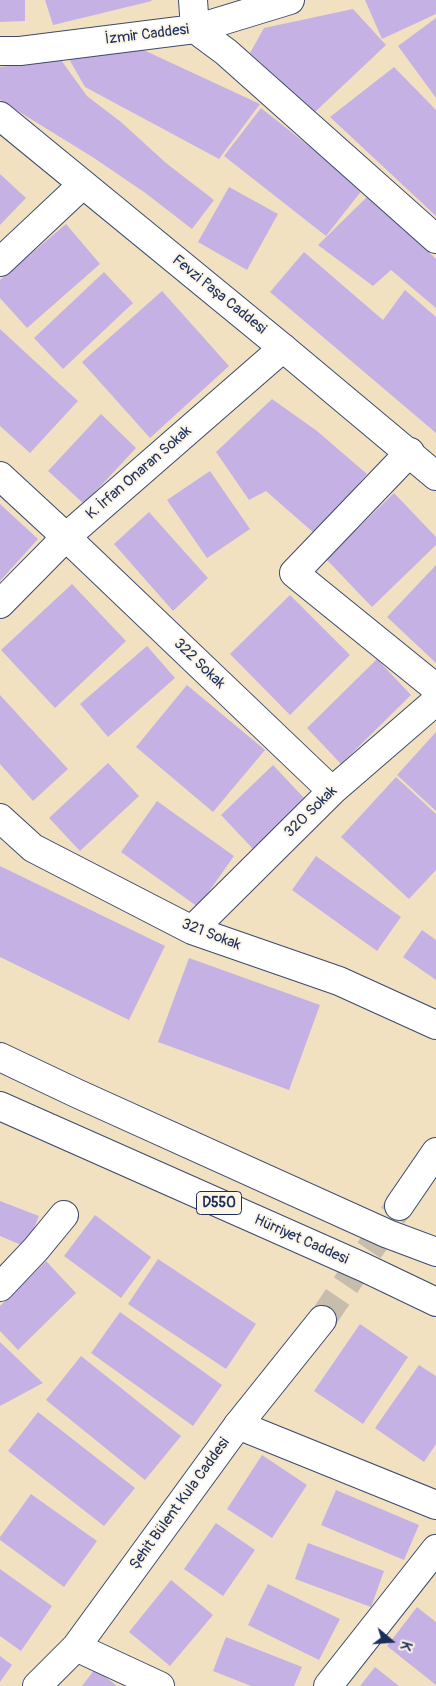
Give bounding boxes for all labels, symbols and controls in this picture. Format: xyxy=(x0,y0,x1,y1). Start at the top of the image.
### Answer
street label: İzmir Caddesi xyxy=(104,21,190,49)
street label: Fevzi Paşa Caddesi xyxy=(168,252,270,338)
street label: K. İrfan Onaran Sokak xyxy=(83,422,195,524)
street label: 322 Sokak xyxy=(169,635,229,693)
street label: 320 Sokak xyxy=(281,782,341,842)
street label: 321 Sokak xyxy=(179,915,243,955)
road number: D550 xyxy=(196,1192,242,1214)
street label: Hürriyet Caddesi xyxy=(251,1211,351,1269)
street label: Şehit Bülent Kula Caddesi xyxy=(126,1435,234,1573)
north arrow xyxy=(366,1616,416,1666)
text: K xyxy=(396,1639,415,1652)

